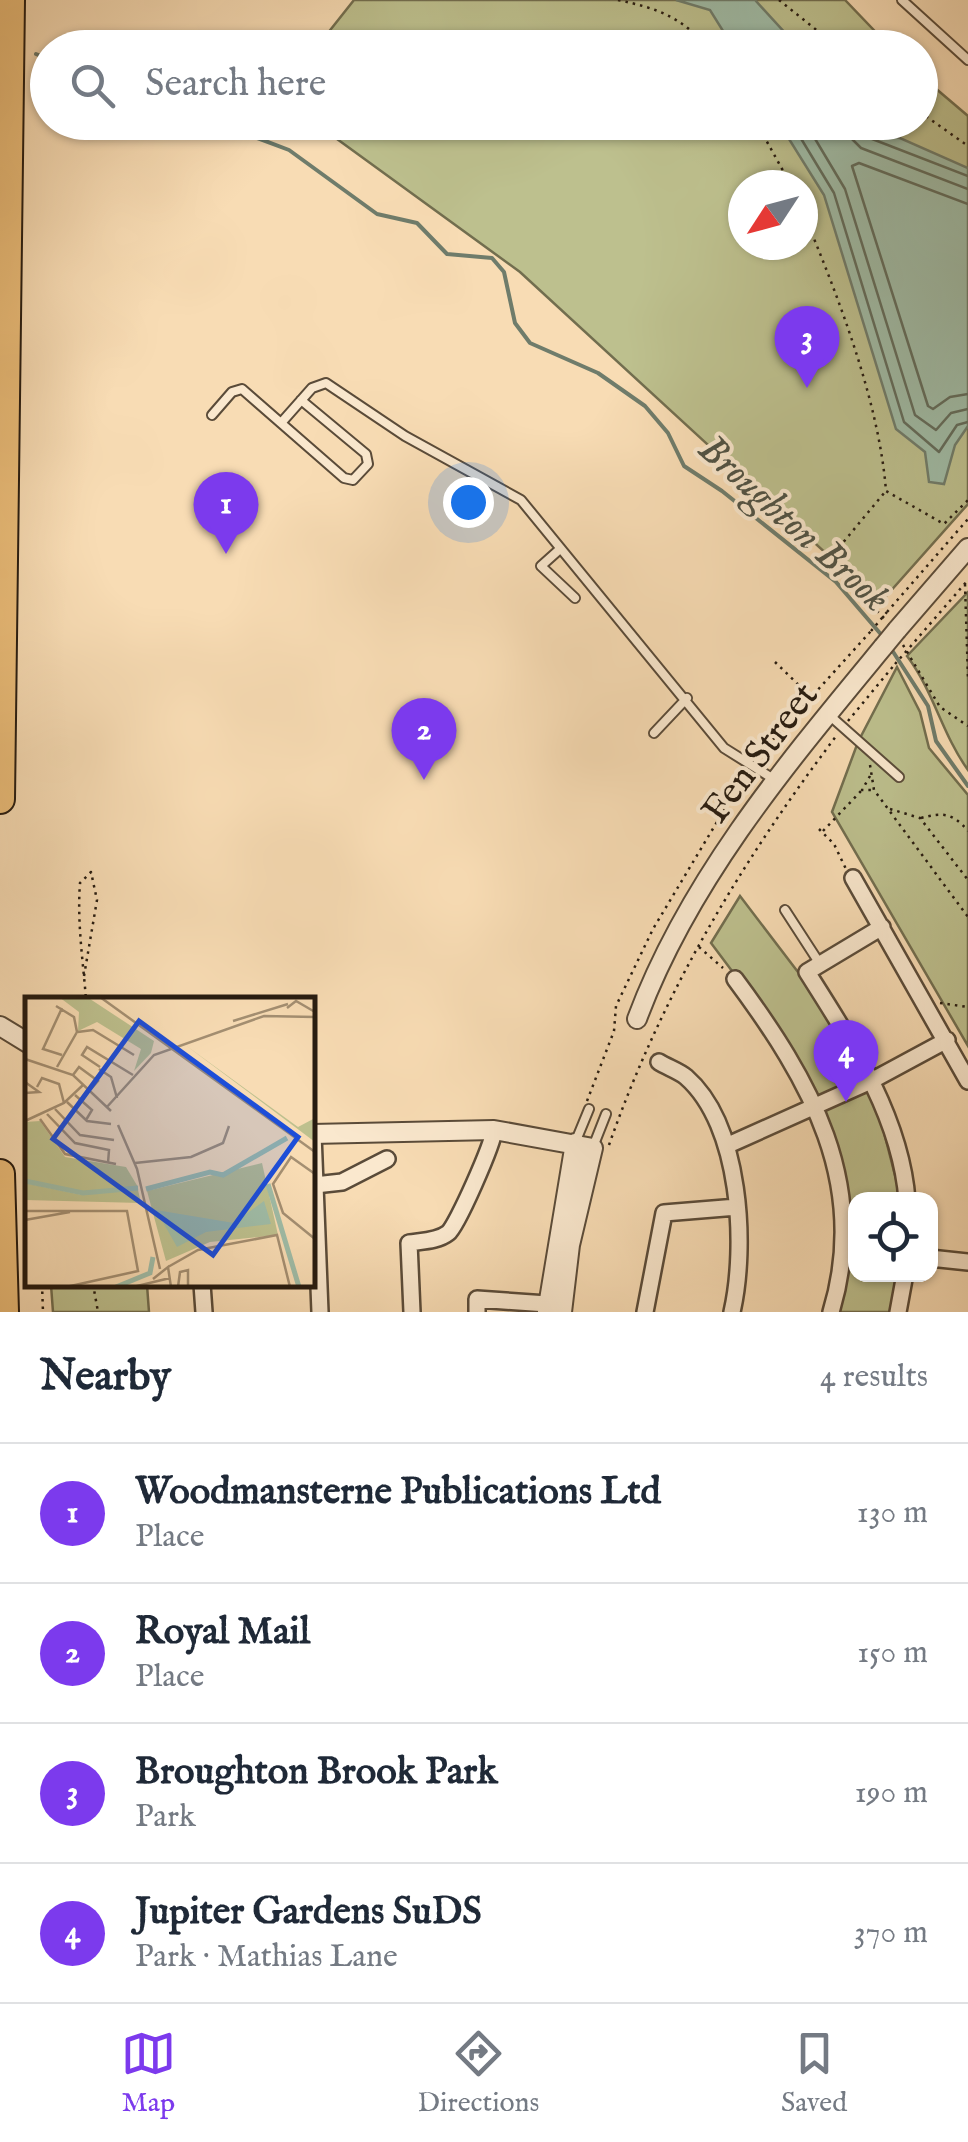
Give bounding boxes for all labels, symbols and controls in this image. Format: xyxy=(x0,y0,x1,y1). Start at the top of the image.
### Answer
search box xyxy=(30,30,938,140)
icon: search xyxy=(65,58,120,113)
text: Search here xyxy=(145,61,326,109)
north arrow xyxy=(728,170,818,260)
pin: 3 xyxy=(774,306,840,388)
water label: Broughton Brook xyxy=(686,425,899,624)
pin: 1 xyxy=(194,472,258,554)
your location xyxy=(443,477,494,528)
street label: Fen Street xyxy=(693,674,830,834)
pin: 2 xyxy=(392,698,456,780)
inset map xyxy=(25,997,315,1287)
pin: 4 xyxy=(814,1020,878,1102)
map controls xyxy=(848,1192,938,1282)
button: locate xyxy=(848,1192,938,1282)
text: Nearby xyxy=(40,1351,171,1404)
text: 4 results xyxy=(820,1357,928,1398)
text: Woodmansterne Publications Ltd xyxy=(135,1469,661,1517)
text: 1 xyxy=(67,1493,78,1534)
text: 130 m xyxy=(857,1493,928,1534)
text: Place xyxy=(135,1517,205,1558)
text: Royal Mail xyxy=(135,1609,310,1657)
text: 2 xyxy=(65,1633,80,1674)
text: 150 m xyxy=(857,1633,928,1674)
text: Place xyxy=(135,1657,205,1698)
text: Broughton Brook Park xyxy=(135,1749,498,1797)
text: 3 xyxy=(67,1773,78,1814)
text: 190 m xyxy=(855,1773,928,1814)
text: Park xyxy=(135,1797,196,1838)
text: Jupiter Gardens SuDS xyxy=(135,1889,482,1937)
text: 4 xyxy=(65,1913,80,1954)
text: 370 m xyxy=(854,1913,928,1954)
text: Park · Mathias Lane xyxy=(135,1937,398,1978)
tab: Map xyxy=(121,2026,176,2121)
tab: Directions xyxy=(417,2026,539,2121)
tab: Saved xyxy=(781,2026,847,2121)

